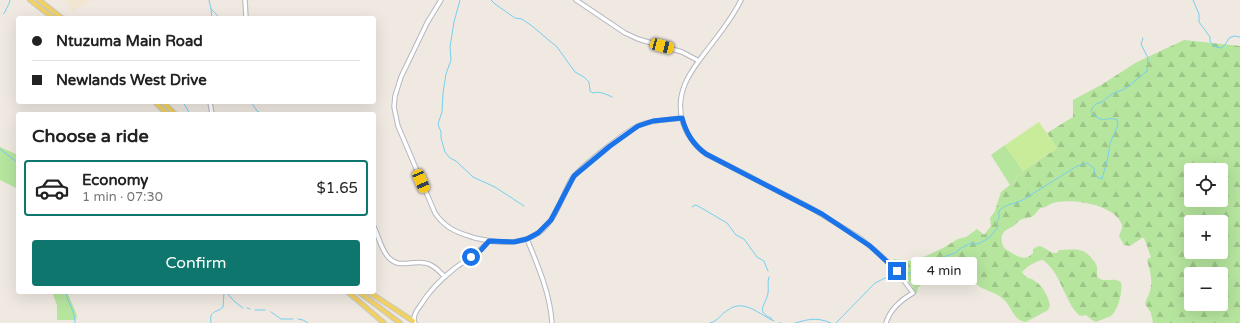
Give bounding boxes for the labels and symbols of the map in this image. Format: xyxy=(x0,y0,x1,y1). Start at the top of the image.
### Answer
car xyxy=(649,37,675,55)
car xyxy=(411,168,431,194)
route start xyxy=(462,248,480,266)
callout: 4 min xyxy=(911,257,977,285)
route end xyxy=(888,262,906,280)

